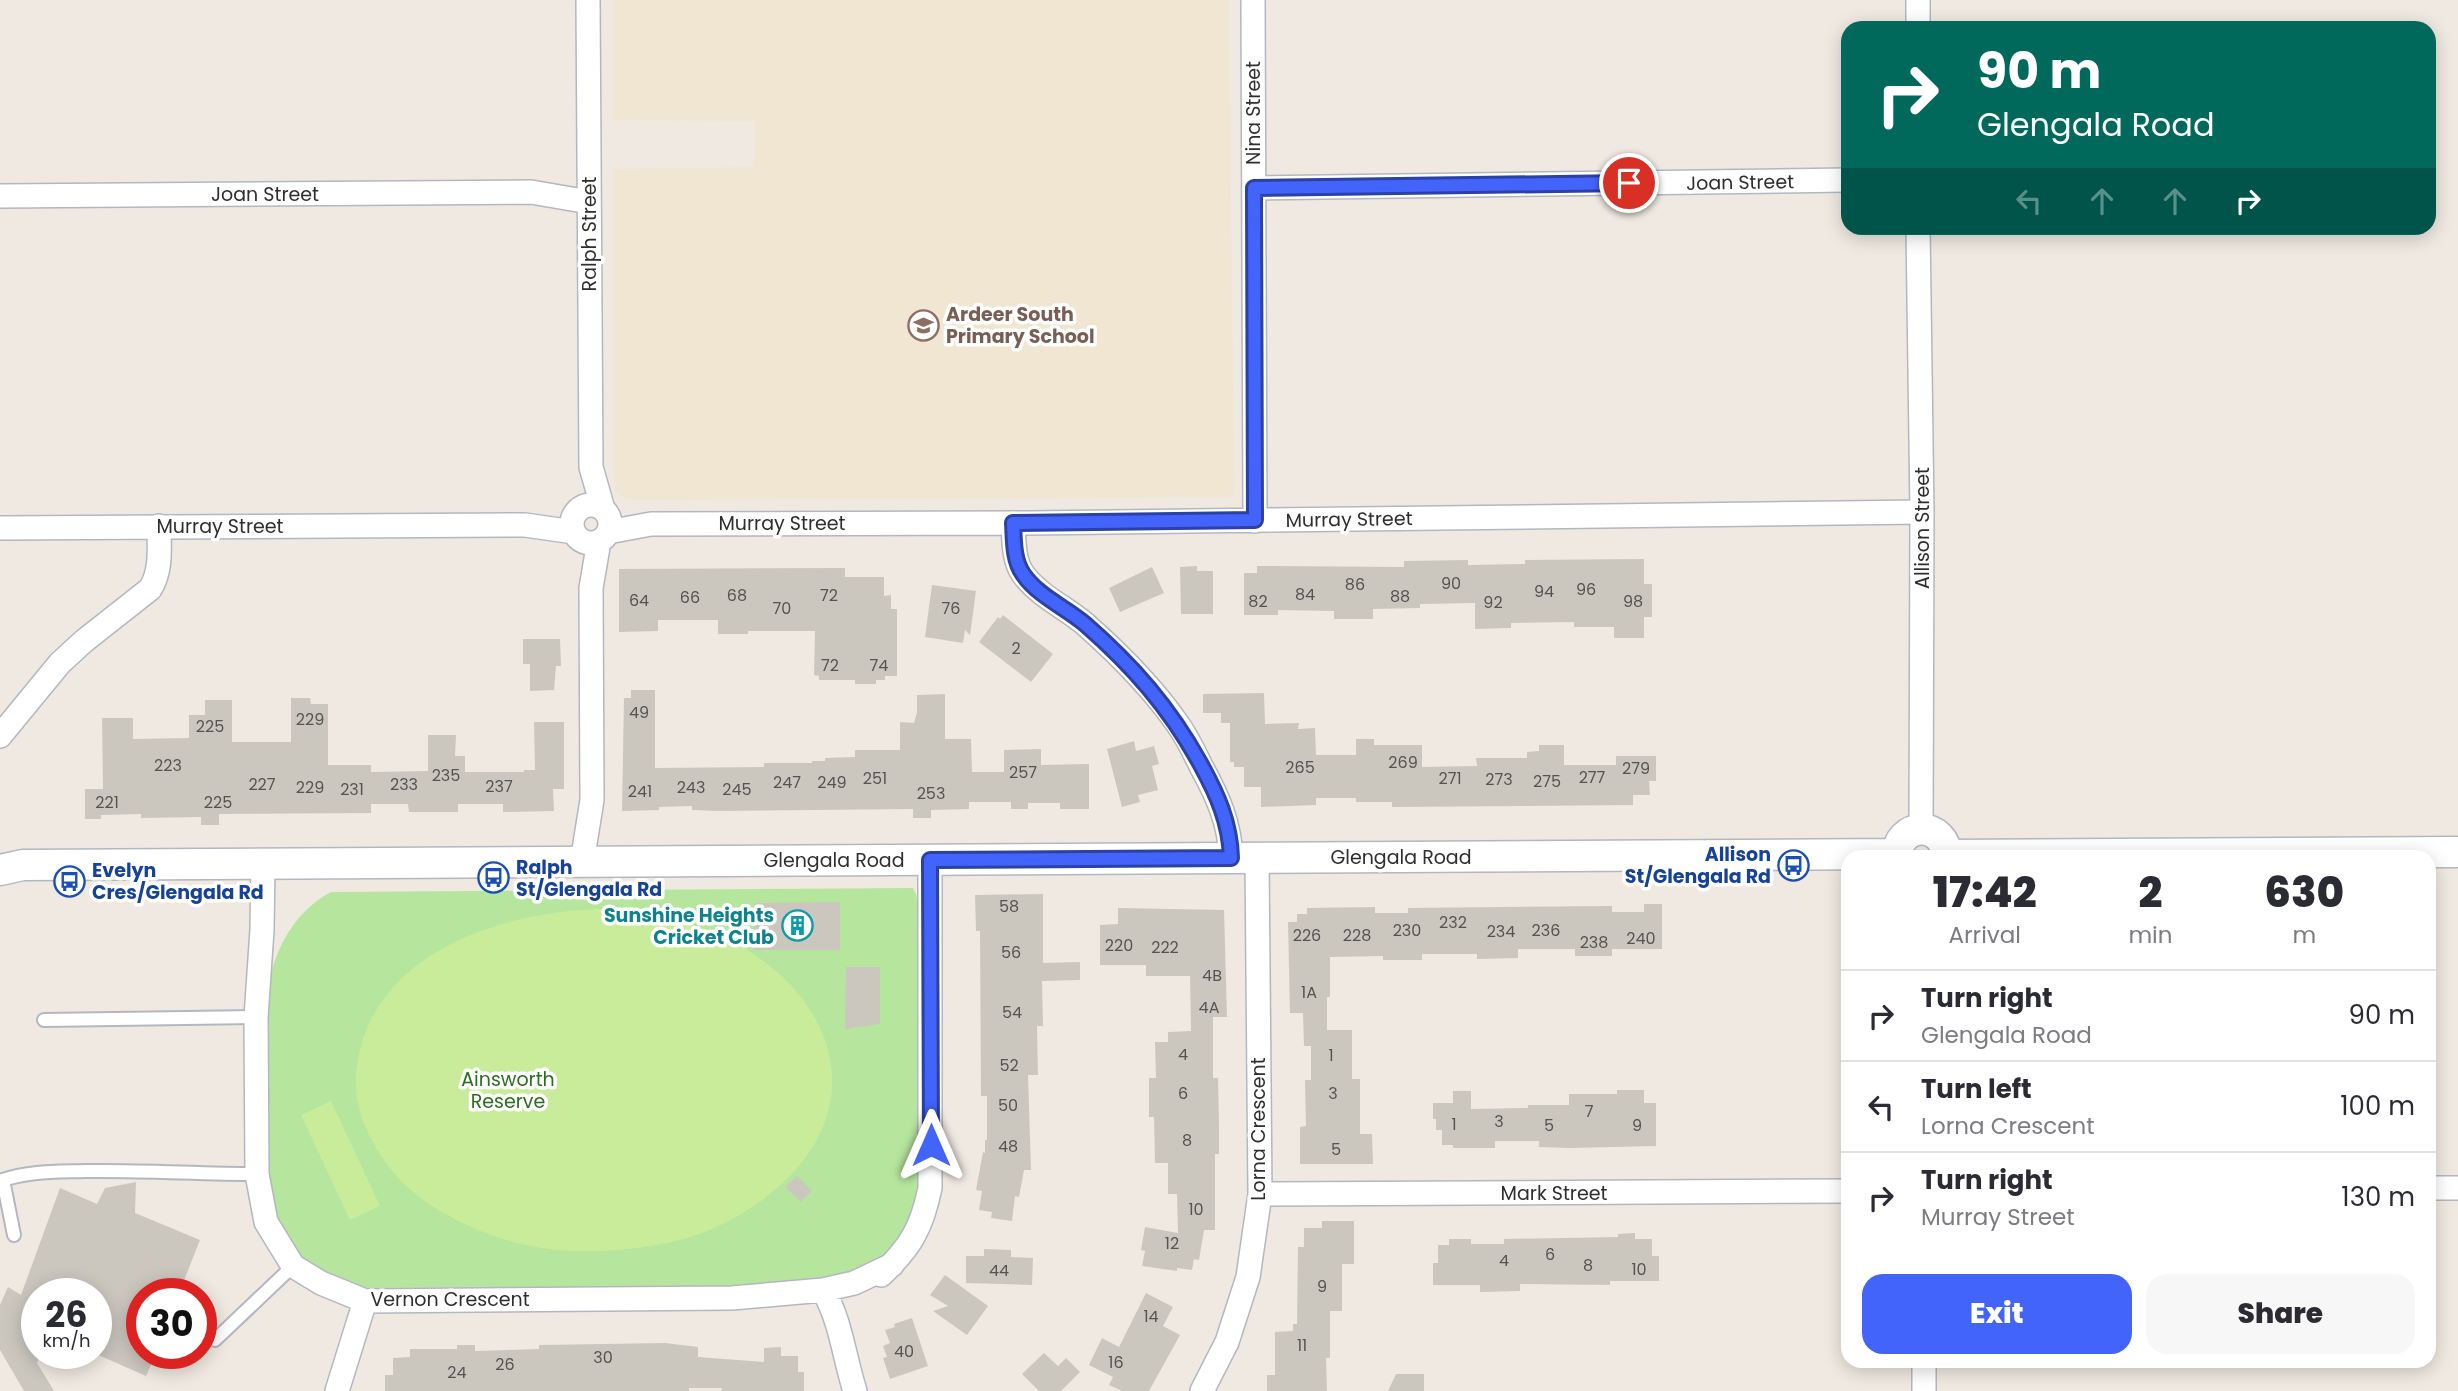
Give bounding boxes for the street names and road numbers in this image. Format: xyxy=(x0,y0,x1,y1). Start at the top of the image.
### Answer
street label: Nina Street xyxy=(1240,61,1267,165)
street label: Joan Street xyxy=(1686,168,1794,197)
street label: Ralph Street xyxy=(576,177,603,291)
street label: Joan Street xyxy=(211,181,319,208)
street label: Allison Street xyxy=(1909,467,1936,589)
street label: Murray Street xyxy=(1285,505,1413,534)
street label: Murray Street xyxy=(719,510,846,537)
street label: Murray Street xyxy=(157,513,284,540)
street label: Glengala Road xyxy=(1330,844,1472,871)
street label: Glengala Road xyxy=(763,847,905,874)
street label: Lorna Crescent xyxy=(1245,1057,1272,1201)
street label: Mark Street xyxy=(1501,1180,1607,1207)
street label: Vernon Crescent xyxy=(370,1286,530,1313)

